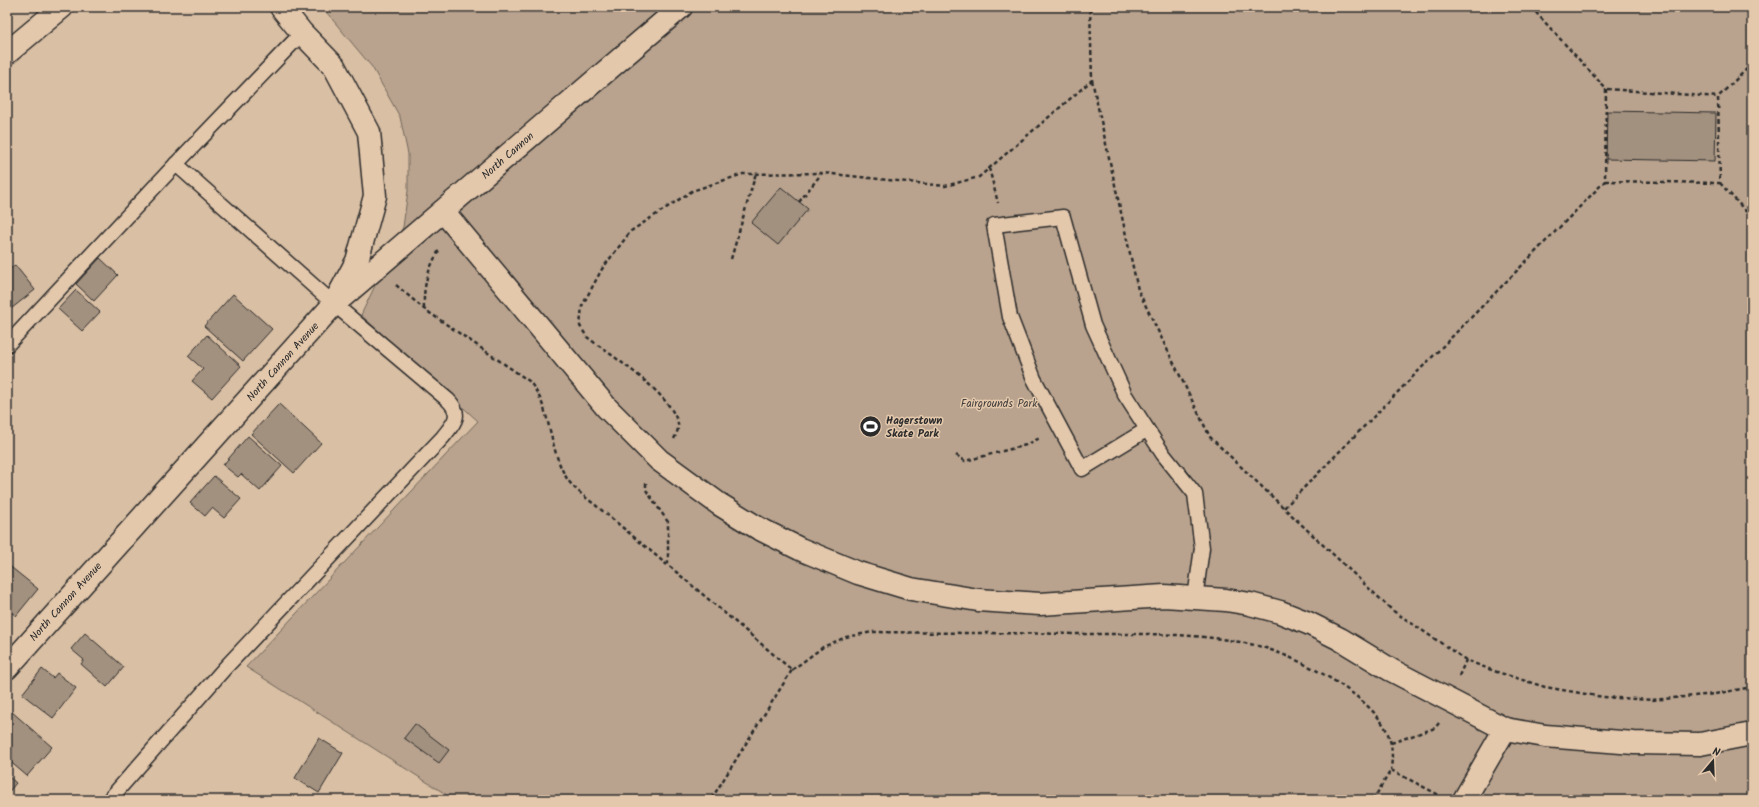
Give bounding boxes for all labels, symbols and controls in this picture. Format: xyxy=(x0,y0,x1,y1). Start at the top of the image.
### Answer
street label: North Cannon xyxy=(478,128,539,184)
street label: North Cannon Avenue xyxy=(242,318,324,406)
park label: Fairgrounds Park xyxy=(961,395,1038,413)
place label: Hagerstown Skate Park xyxy=(886,412,942,443)
sports icon: Hagerstown Skate Park xyxy=(857,414,883,440)
street label: North Cannon Avenue xyxy=(25,558,107,646)
north arrow xyxy=(1693,741,1733,781)
text: N xyxy=(1710,743,1722,762)

